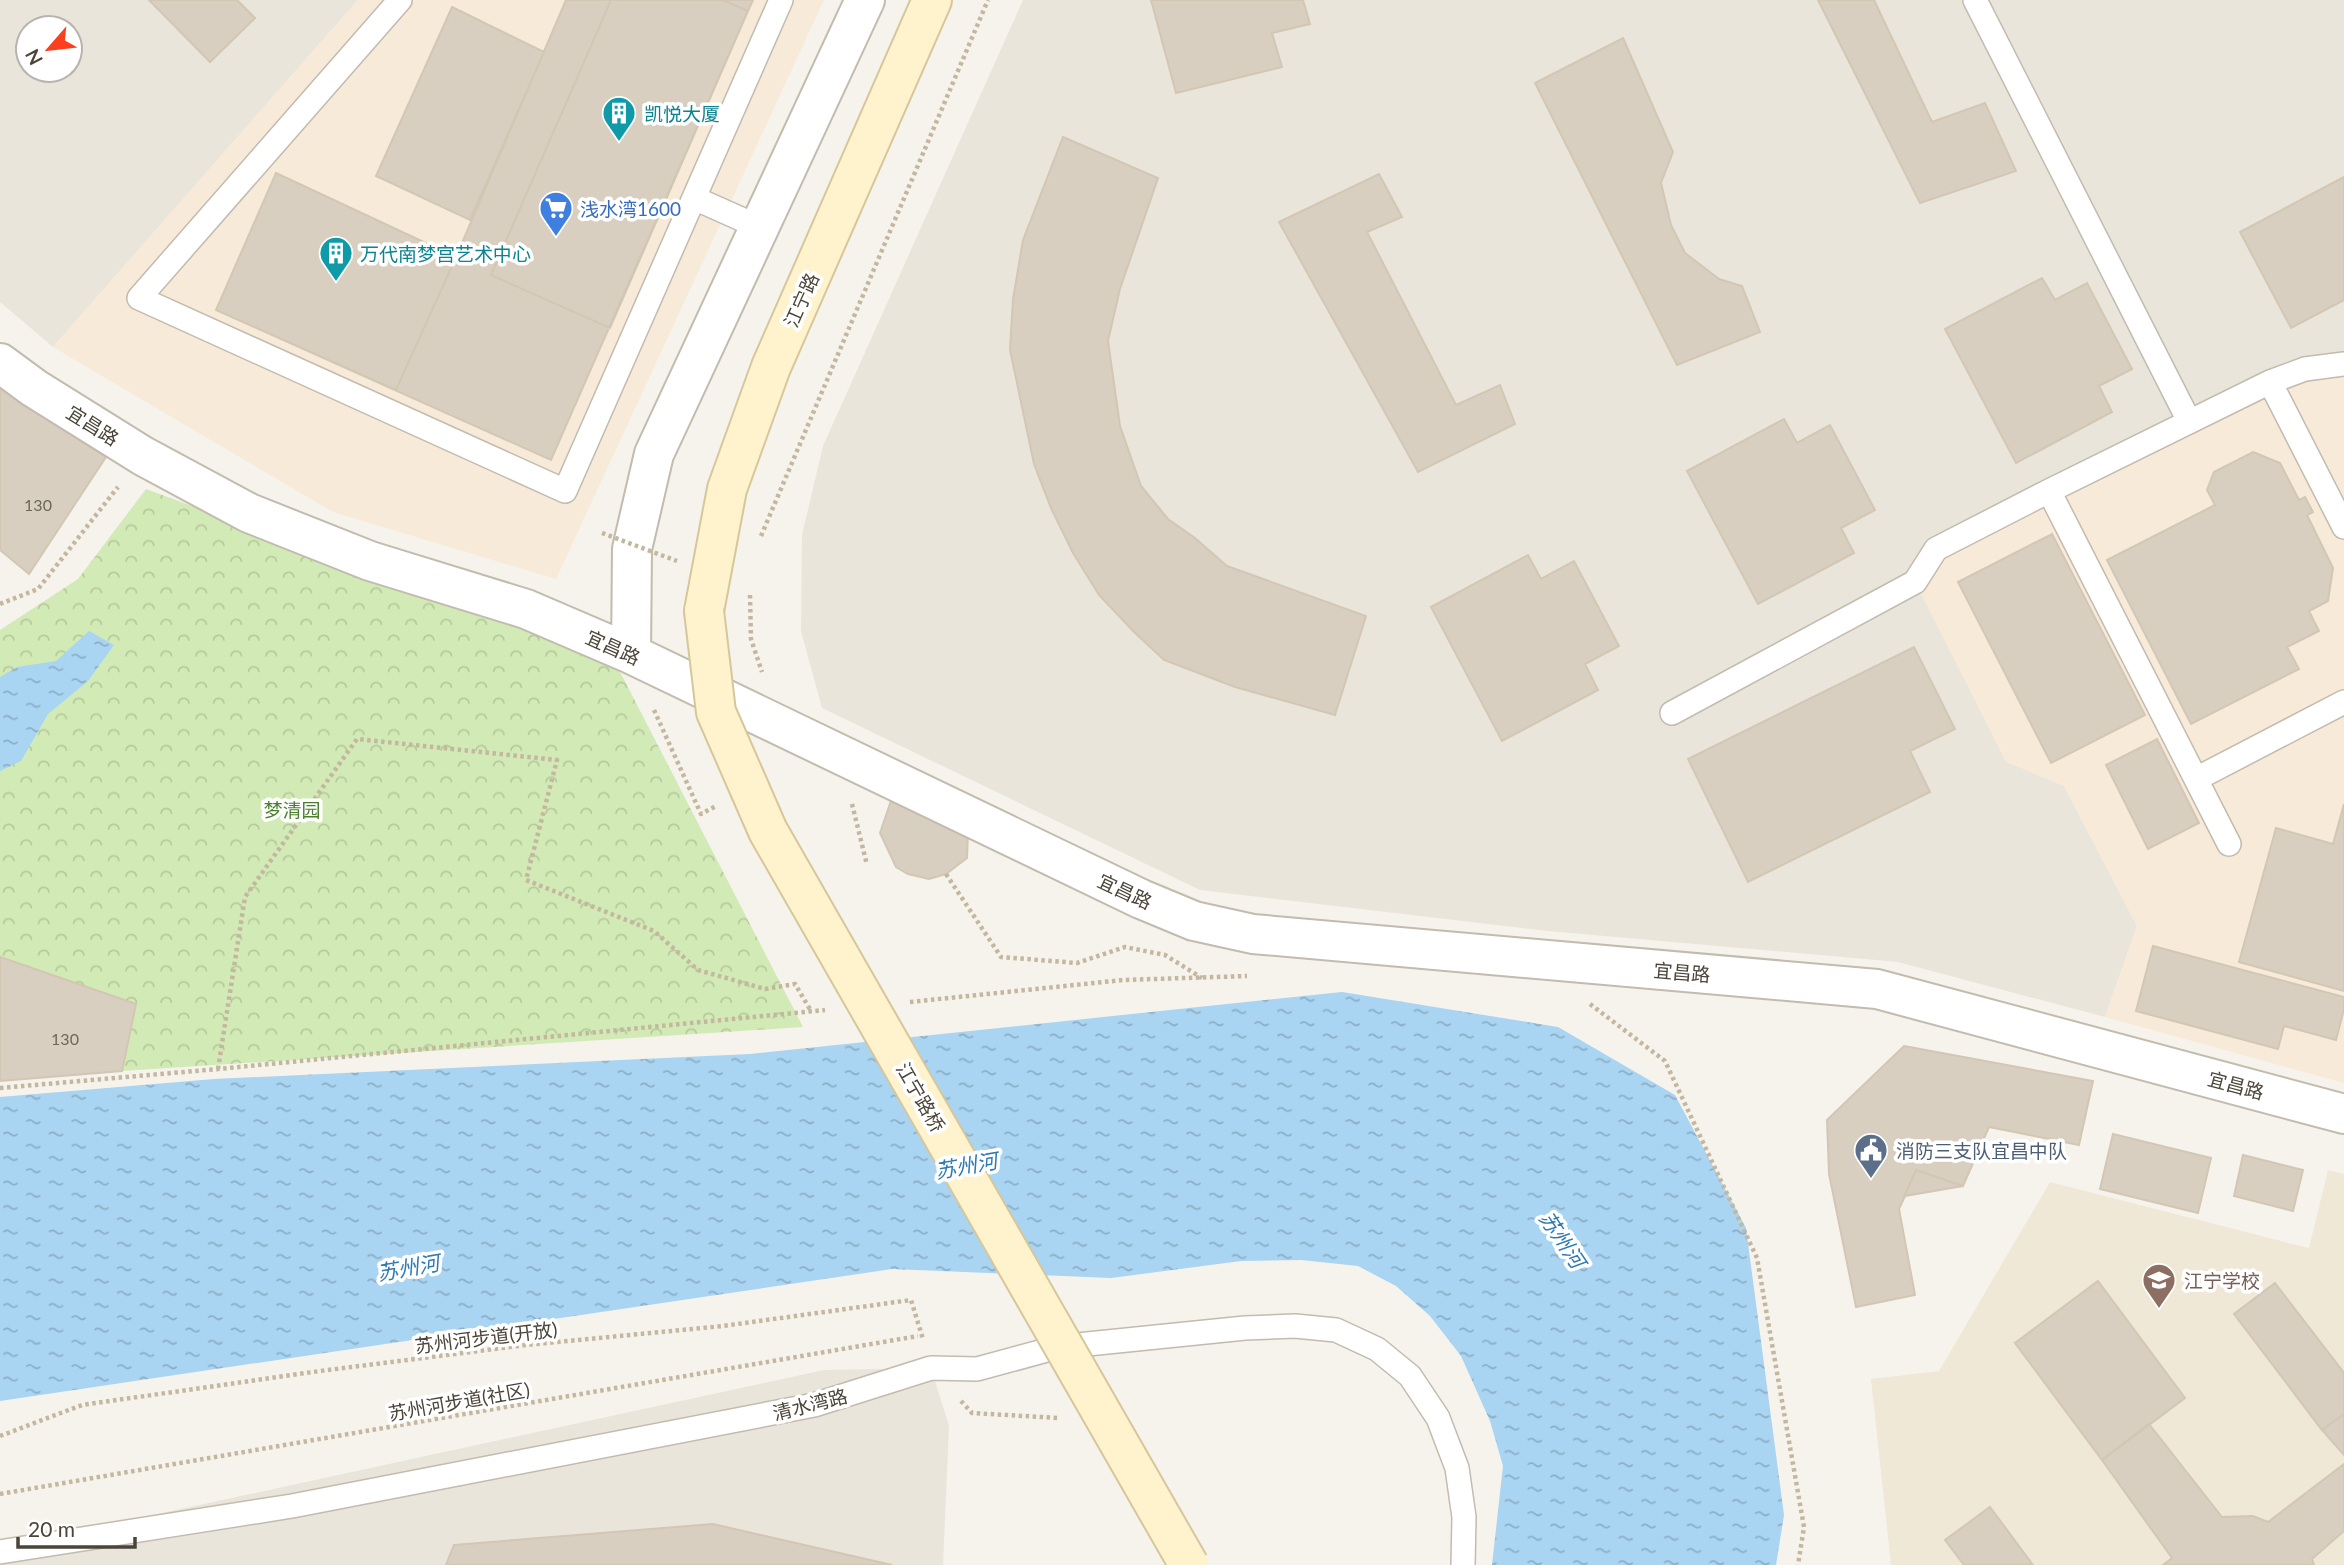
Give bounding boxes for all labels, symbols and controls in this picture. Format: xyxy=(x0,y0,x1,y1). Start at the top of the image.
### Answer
north arrow xyxy=(14,14,84,84)
text: N xyxy=(20,45,47,69)
building icon: 凯悦大厦 xyxy=(600,94,638,143)
place label: 凯悦大厦 xyxy=(644,102,720,125)
supermarket icon: 浅水湾1600 xyxy=(537,189,575,238)
place label: 浅水湾1600 xyxy=(580,197,681,220)
building icon: 万代南梦宫艺术中心 xyxy=(317,234,355,283)
place label: 万代南梦宫艺术中心 xyxy=(360,242,531,265)
street label: 江宁路 xyxy=(779,269,823,331)
street label: 宜昌路 xyxy=(63,400,123,450)
house number: 130 xyxy=(24,495,52,514)
street label: 宜昌路 xyxy=(582,625,644,669)
park label: 梦清园 xyxy=(263,798,321,821)
street label: 宜昌路 xyxy=(1094,869,1156,913)
street label: 宜昌路 xyxy=(1653,958,1711,986)
house number: 130 xyxy=(51,1029,79,1048)
street label: 江宁路桥 xyxy=(892,1058,950,1136)
street label: 宜昌路 xyxy=(2205,1067,2267,1103)
public building icon: 消防三支队宜昌中队 xyxy=(1852,1131,1890,1180)
place label: 消防三支队宜昌中队 xyxy=(1896,1139,2067,1162)
water label: 苏州河 xyxy=(933,1147,1003,1183)
water label: 苏州河 xyxy=(1535,1206,1593,1275)
water label: 苏州河 xyxy=(375,1249,445,1285)
school or university icon: 江宁学校 xyxy=(2140,1261,2178,1310)
place label: 江宁学校 xyxy=(2184,1269,2260,1292)
street label: 苏州河步道(开放) xyxy=(414,1317,558,1357)
street label: 苏州河步道(社区) xyxy=(387,1377,531,1425)
street label: 清水湾路 xyxy=(770,1384,850,1424)
scale bar xyxy=(18,1506,135,1550)
text: 20 m xyxy=(28,1516,75,1541)

